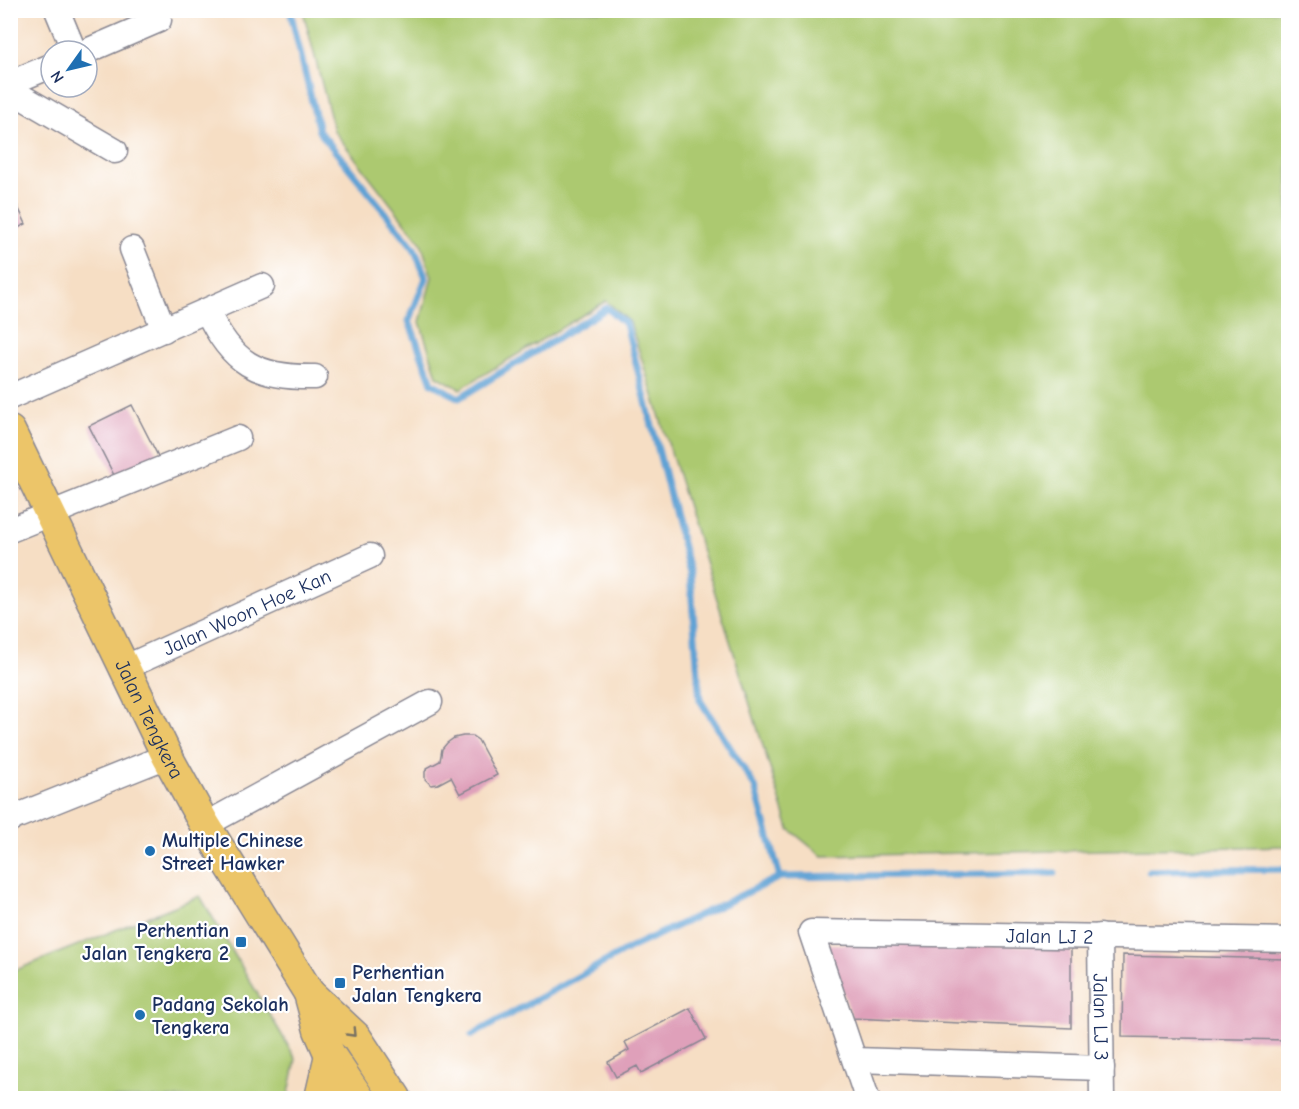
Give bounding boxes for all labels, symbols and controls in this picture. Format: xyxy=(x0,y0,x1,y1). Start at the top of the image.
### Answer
north arrow xyxy=(39,39,99,99)
text: N xyxy=(47,67,68,86)
street label: Jalan Woon Hoe Kan xyxy=(159,564,334,660)
street label: Jalan Tengkera xyxy=(111,656,189,782)
place label: Multiple Chinese Street Hawker xyxy=(162,829,303,875)
marker: Multiple Chinese Street Hawker xyxy=(143,844,157,858)
place label: Perhentian Jalan Tengkera 2 xyxy=(82,919,229,965)
street label: Jalan LJ 2 xyxy=(1006,924,1094,948)
marker: Perhentian Jalan Tengkera 2 xyxy=(234,935,248,949)
place label: Perhentian Jalan Tengkera xyxy=(352,961,482,1007)
street label: Jalan LJ 3 xyxy=(1089,973,1113,1061)
marker: Perhentian Jalan Tengkera xyxy=(333,976,347,990)
place label: Padang Sekolah Tengkera xyxy=(152,993,289,1039)
marker: Padang Sekolah Tengkera xyxy=(133,1008,147,1022)
one-way arrow xyxy=(344,1026,355,1037)

